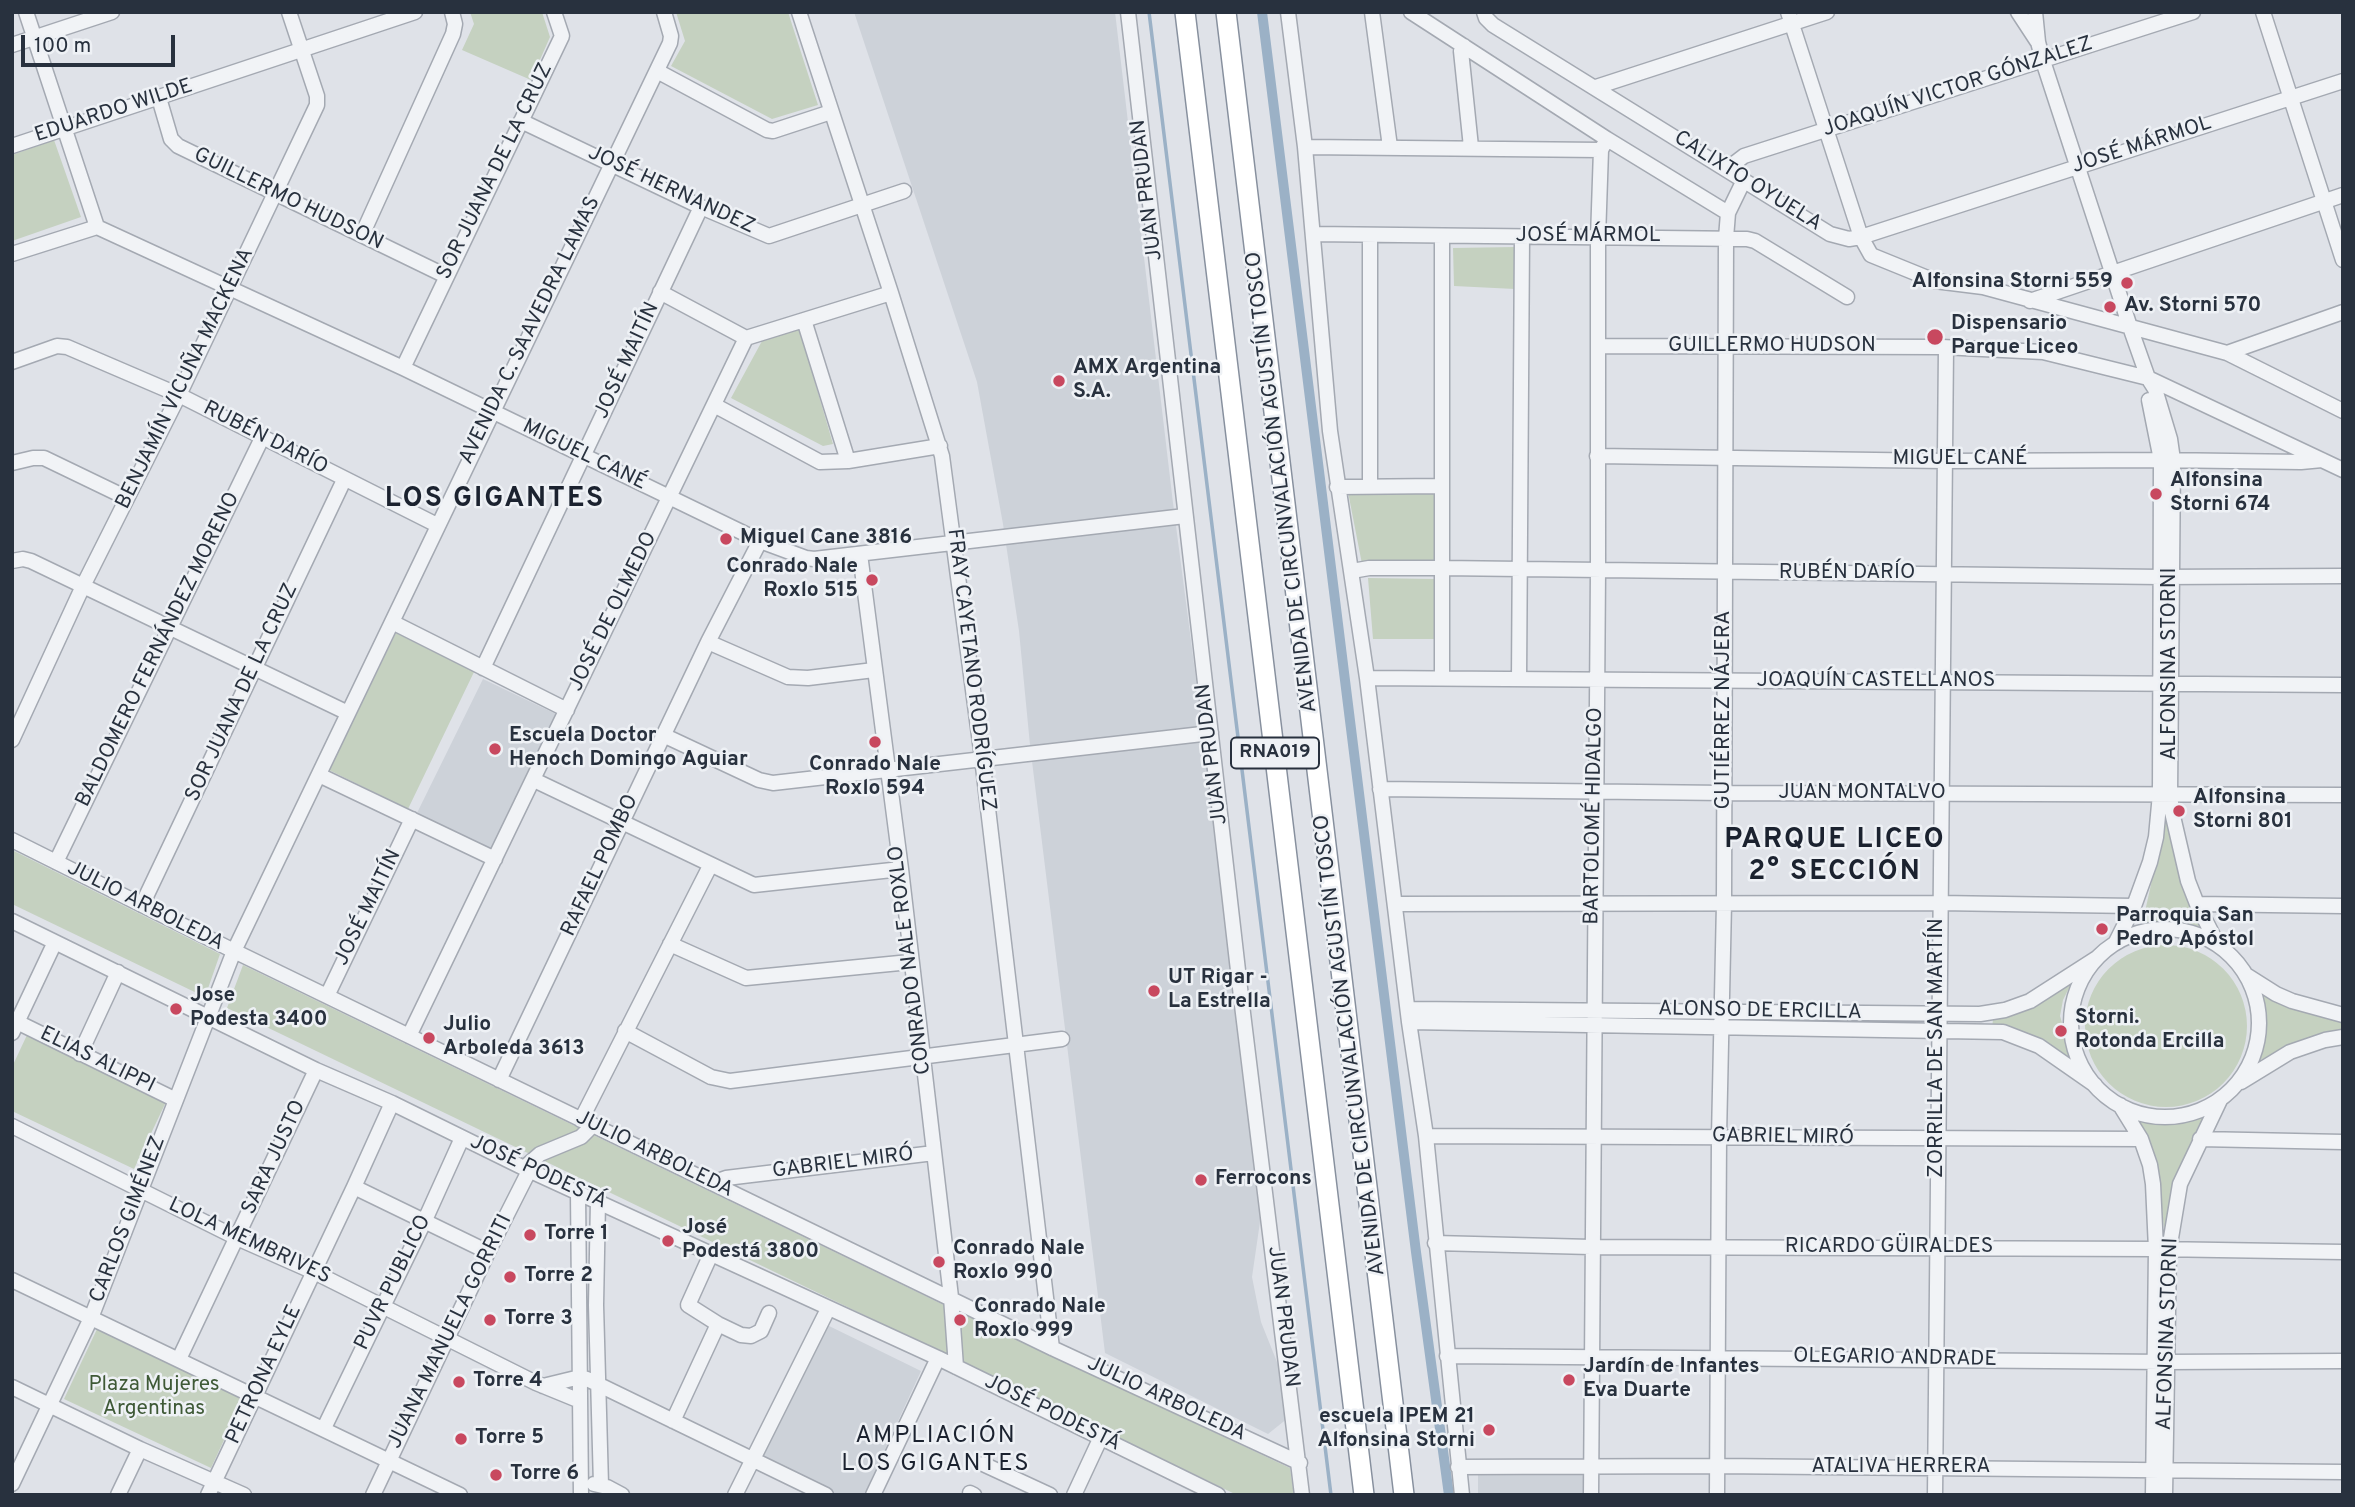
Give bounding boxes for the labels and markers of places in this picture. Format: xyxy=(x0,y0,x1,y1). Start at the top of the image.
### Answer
place label: Alfonsina Storni 559 xyxy=(1912,270,2113,296)
marker: Alfonsina Storni 559 xyxy=(2119,275,2135,291)
place label: Av. Storni 570 xyxy=(2124,294,2261,320)
marker: Av. Storni 570 xyxy=(2102,299,2118,315)
place label: Dispensario Parque Liceo xyxy=(1951,312,2078,362)
marker: Dispensario Parque Liceo xyxy=(1925,327,1945,347)
place label: AMX Argentina S.A. xyxy=(1073,356,1221,406)
marker: AMX Argentina S.A. xyxy=(1051,373,1067,389)
place label: Alfonsina Storni 674 xyxy=(2170,469,2271,519)
marker: Alfonsina Storni 674 xyxy=(2148,486,2164,502)
place label: Miguel Cane 3816 xyxy=(740,526,912,552)
marker: Miguel Cane 3816 xyxy=(718,531,734,547)
place label: Conrado Nale Roxlo 515 xyxy=(726,555,858,605)
marker: Conrado Nale Roxlo 515 xyxy=(864,572,880,588)
place label: Escuela Doctor Henoch Domingo Aguiar xyxy=(509,724,748,774)
marker: Conrado Nale Roxlo 594 xyxy=(867,734,883,750)
marker: Escuela Doctor Henoch Domingo Aguiar xyxy=(487,741,503,757)
place label: Conrado Nale Roxlo 594 xyxy=(809,753,941,803)
place label: Alfonsina Storni 801 xyxy=(2193,786,2293,836)
marker: Alfonsina Storni 801 xyxy=(2171,803,2187,819)
place label: Parroquia San Pedro Apóstol xyxy=(2116,904,2254,954)
marker: Parroquia San Pedro Apóstol xyxy=(2094,921,2110,937)
place label: UT Rigar - La Estrella xyxy=(1168,966,1271,1016)
marker: UT Rigar - La Estrella xyxy=(1146,983,1162,999)
place label: Jose Podesta 3400 xyxy=(190,984,328,1034)
marker: Jose Podesta 3400 xyxy=(168,1001,184,1017)
place label: Storni. Rotonda Ercilla xyxy=(2075,1006,2224,1056)
place label: Julio Arboleda 3613 xyxy=(443,1013,585,1063)
marker: Storni. Rotonda Ercilla xyxy=(2053,1023,2069,1039)
marker: Julio Arboleda 3613 xyxy=(421,1030,437,1046)
place label: Ferrocons xyxy=(1215,1167,1312,1193)
marker: Ferrocons xyxy=(1193,1172,1209,1188)
place label: José Podestá 3800 xyxy=(682,1216,819,1266)
place label: Torre 1 xyxy=(544,1222,609,1248)
marker: Torre 1 xyxy=(522,1227,538,1243)
marker: José Podestá 3800 xyxy=(660,1233,676,1249)
place label: Conrado Nale Roxlo 990 xyxy=(953,1237,1085,1287)
marker: Conrado Nale Roxlo 990 xyxy=(931,1254,947,1270)
place label: Torre 2 xyxy=(524,1264,593,1290)
marker: Torre 2 xyxy=(502,1269,518,1285)
place label: Conrado Nale Roxlo 999 xyxy=(974,1295,1106,1345)
place label: Torre 3 xyxy=(504,1307,573,1333)
marker: Torre 3 xyxy=(482,1312,498,1328)
marker: Conrado Nale Roxlo 999 xyxy=(952,1312,968,1328)
place label: Jardín de Infantes Eva Duarte xyxy=(1583,1355,1760,1405)
place label: Torre 4 xyxy=(473,1369,543,1395)
marker: Jardín de Infantes Eva Duarte xyxy=(1561,1372,1577,1388)
marker: Torre 4 xyxy=(451,1374,467,1390)
place label: escuela IPEM 21 Alfonsina Storni xyxy=(1317,1405,1475,1455)
marker: escuela IPEM 21 Alfonsina Storni xyxy=(1481,1422,1497,1438)
place label: Torre 5 xyxy=(475,1426,544,1452)
marker: Torre 5 xyxy=(453,1431,469,1447)
place label: Torre 6 xyxy=(510,1462,579,1488)
marker: Torre 6 xyxy=(488,1467,504,1483)

